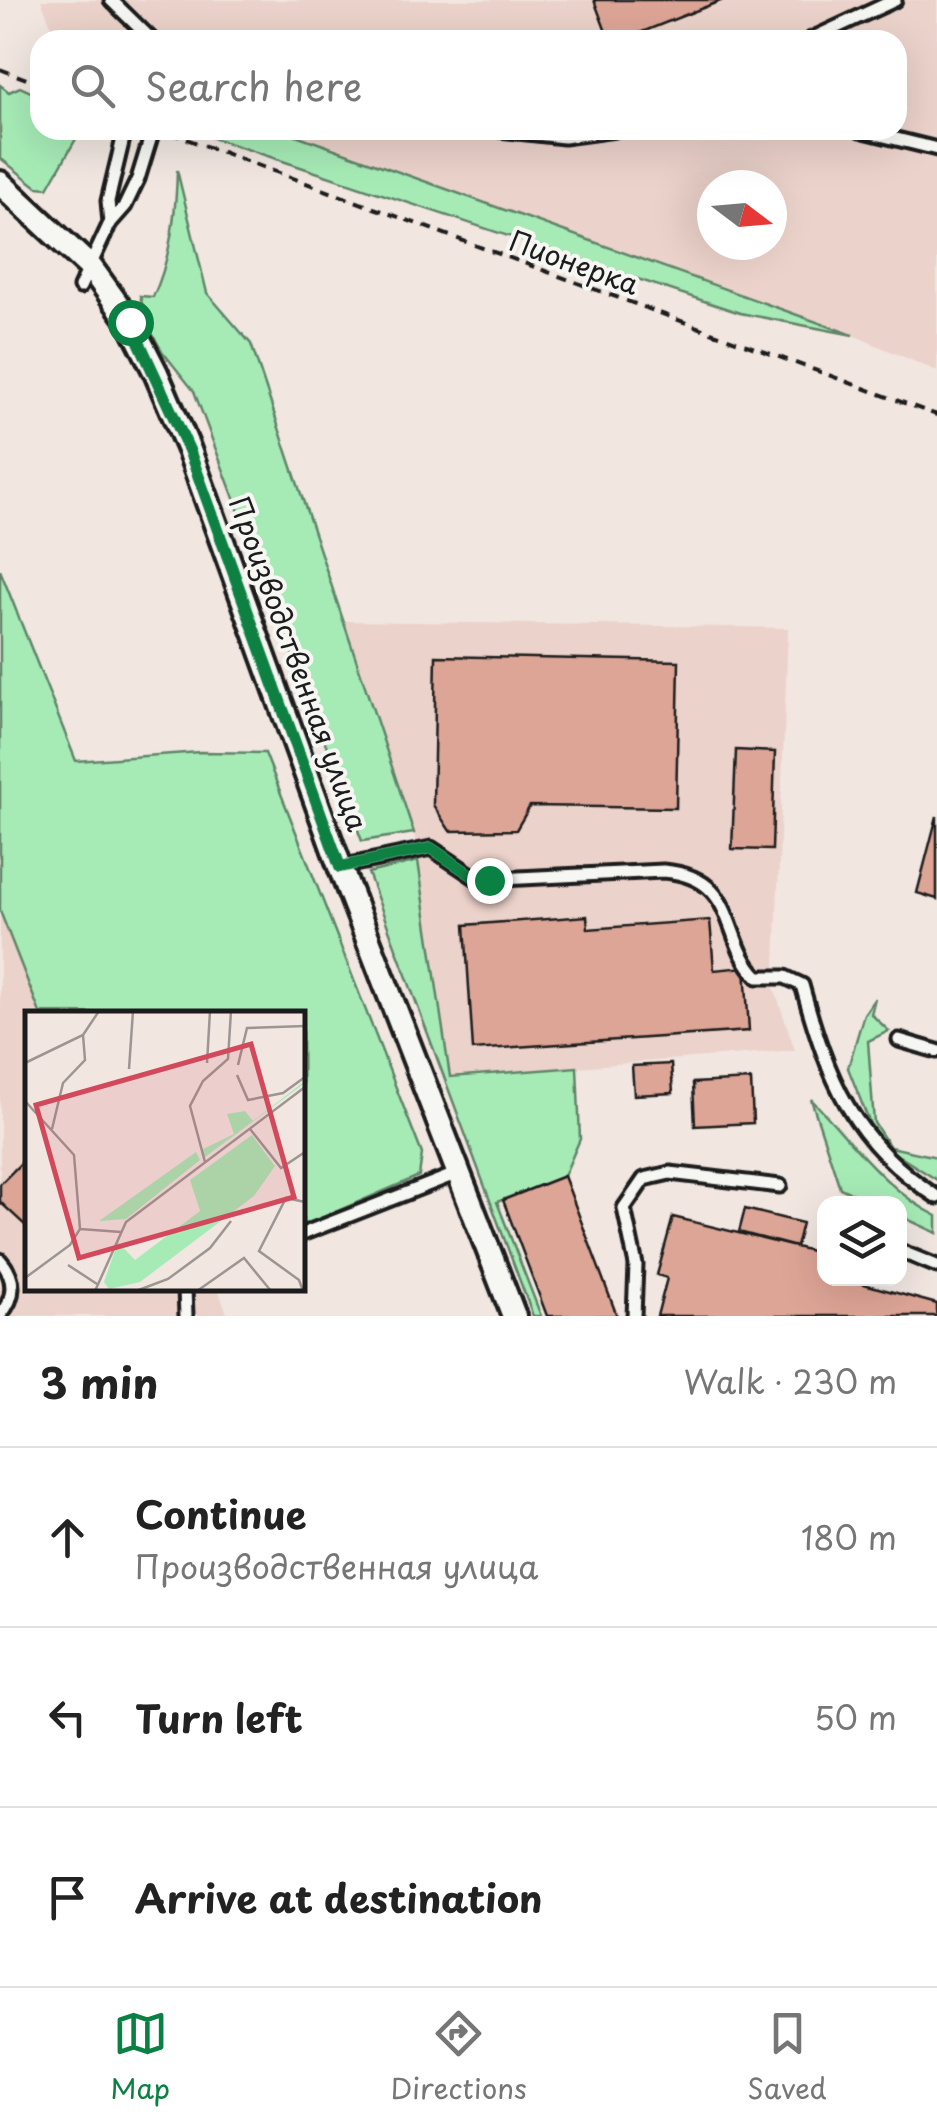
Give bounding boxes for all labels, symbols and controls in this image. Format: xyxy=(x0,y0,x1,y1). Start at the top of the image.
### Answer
search box xyxy=(30,30,907,140)
text: Search here xyxy=(145,57,362,114)
icon: search xyxy=(65,58,120,113)
north arrow xyxy=(697,170,787,260)
street label: Пионерка xyxy=(504,218,646,305)
route start xyxy=(108,300,154,346)
street label: Производственная улица xyxy=(219,490,380,837)
route end xyxy=(467,858,513,904)
inset map xyxy=(25,1011,305,1291)
map controls xyxy=(817,1196,907,1286)
button: layers xyxy=(817,1196,907,1286)
text: 3 min xyxy=(40,1350,158,1413)
text: Walk · 230 m xyxy=(684,1357,897,1405)
text: Continue xyxy=(135,1485,306,1542)
icon: ahead xyxy=(40,1510,95,1565)
text: 180 m xyxy=(801,1513,897,1561)
text: Производственная улица xyxy=(135,1542,538,1590)
text: Turn left xyxy=(135,1689,303,1746)
icon: left xyxy=(40,1690,95,1745)
text: 50 m xyxy=(814,1693,897,1741)
text: Arrive at destination xyxy=(135,1869,543,1926)
icon: arrive xyxy=(40,1870,95,1925)
tab: Map xyxy=(110,2006,170,2109)
tab: Directions xyxy=(391,2006,527,2109)
tab: Saved xyxy=(747,2006,827,2109)

